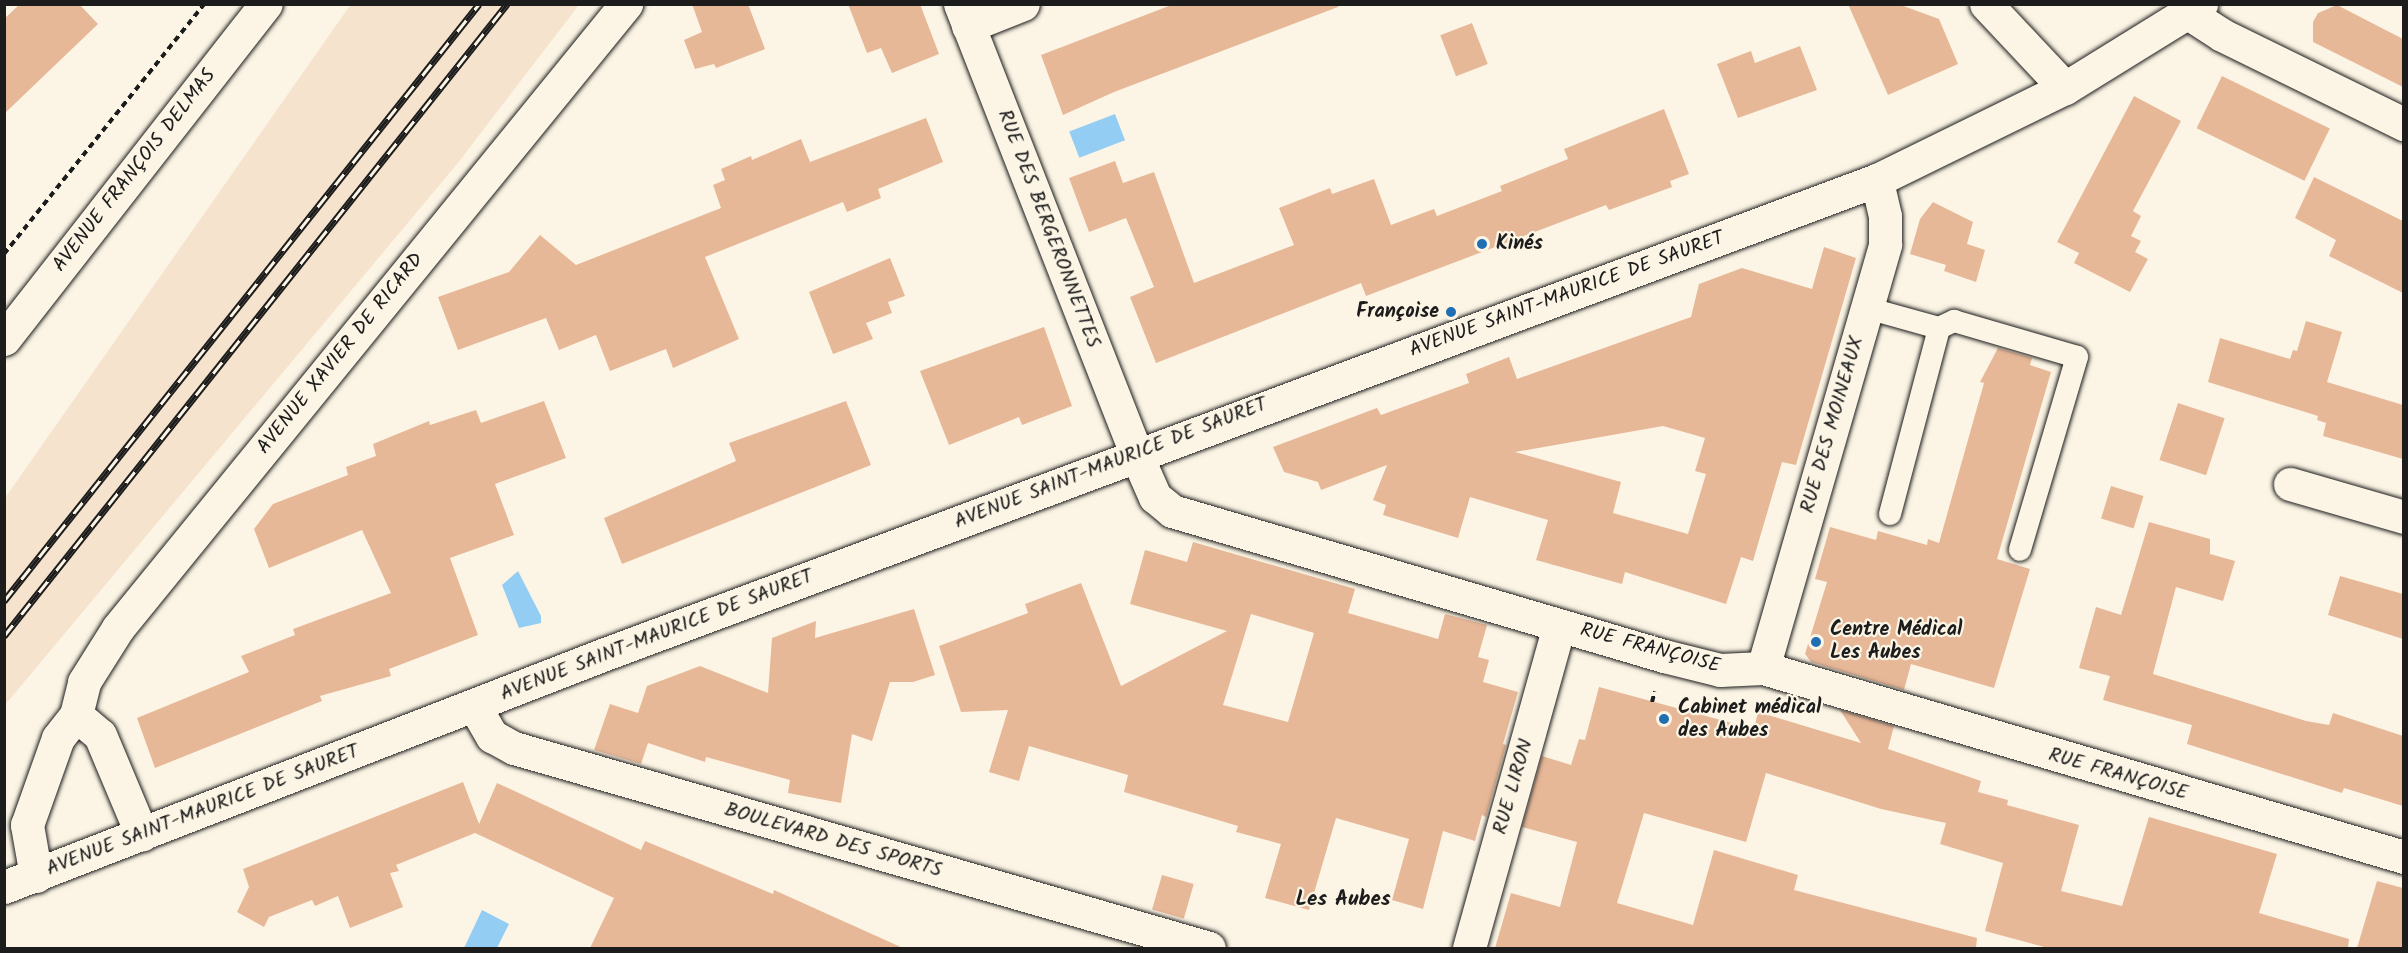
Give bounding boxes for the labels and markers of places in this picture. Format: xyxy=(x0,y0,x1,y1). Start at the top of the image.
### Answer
place label: Kinés xyxy=(1496,232,1543,256)
marker: Kinés xyxy=(1473,235,1491,253)
place label: Françoise xyxy=(1356,300,1439,324)
marker: Françoise xyxy=(1444,305,1458,319)
place label: Centre Médical Les Aubes xyxy=(1830,618,1962,665)
marker: Centre Médical Les Aubes xyxy=(1807,633,1825,651)
place label: Cabinet médical des Aubes xyxy=(1678,696,1821,743)
marker: Cabinet médical des Aubes xyxy=(1655,710,1673,728)

